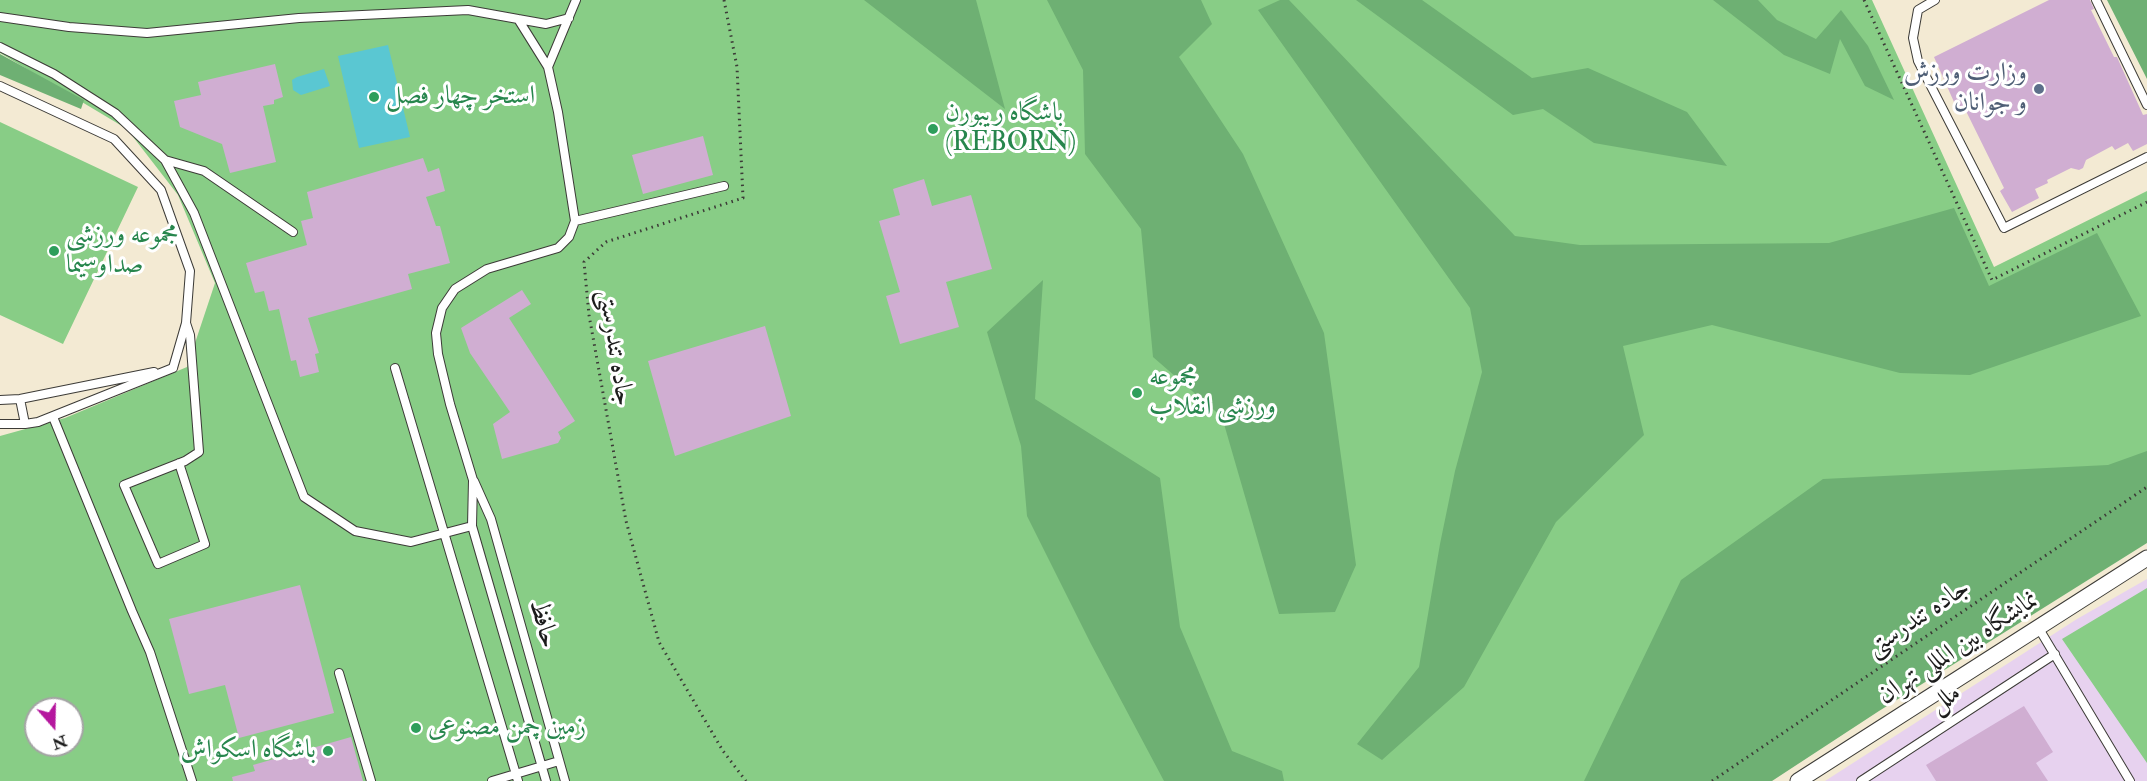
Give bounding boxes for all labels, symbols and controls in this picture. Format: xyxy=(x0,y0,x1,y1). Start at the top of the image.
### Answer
place label: وزارت ورزش و جوانان xyxy=(1904,58,2027,119)
place label: استخر چهار فصل xyxy=(386,81,535,113)
marker: وزارت ورزش و جوانان xyxy=(2032,82,2046,96)
marker: استخر چهار فصل xyxy=(367,90,381,104)
place label: باشگاه ریبورن (REBORN) xyxy=(945,98,1076,160)
marker: باشگاه ریبورن (REBORN) xyxy=(926,122,940,136)
place label: مجموعه ورزشی صداوسیما xyxy=(66,220,178,282)
marker: مجموعه ورزشی صداوسیما xyxy=(47,244,61,258)
street label: جاده تندرستی xyxy=(589,288,639,408)
place label: مجموعه ورزشی انقلاب xyxy=(1149,362,1276,424)
marker: مجموعه ورزشی انقلاب xyxy=(1130,386,1144,400)
street label: جاده تندرستی xyxy=(1862,573,1976,665)
street label: نمایشگاه بین المللی تهران xyxy=(1873,585,2045,713)
street label: حافظ xyxy=(520,596,564,652)
street label: ملل xyxy=(1925,679,1967,721)
north arrow xyxy=(24,697,84,757)
place label: زمین چمن مصنوعی xyxy=(428,712,586,744)
marker: زمین چمن مصنوعی xyxy=(409,721,423,735)
text: N xyxy=(49,730,70,754)
place label: باشگاه اسکواش xyxy=(181,735,316,767)
marker: باشگاه اسکواش xyxy=(321,744,335,758)

